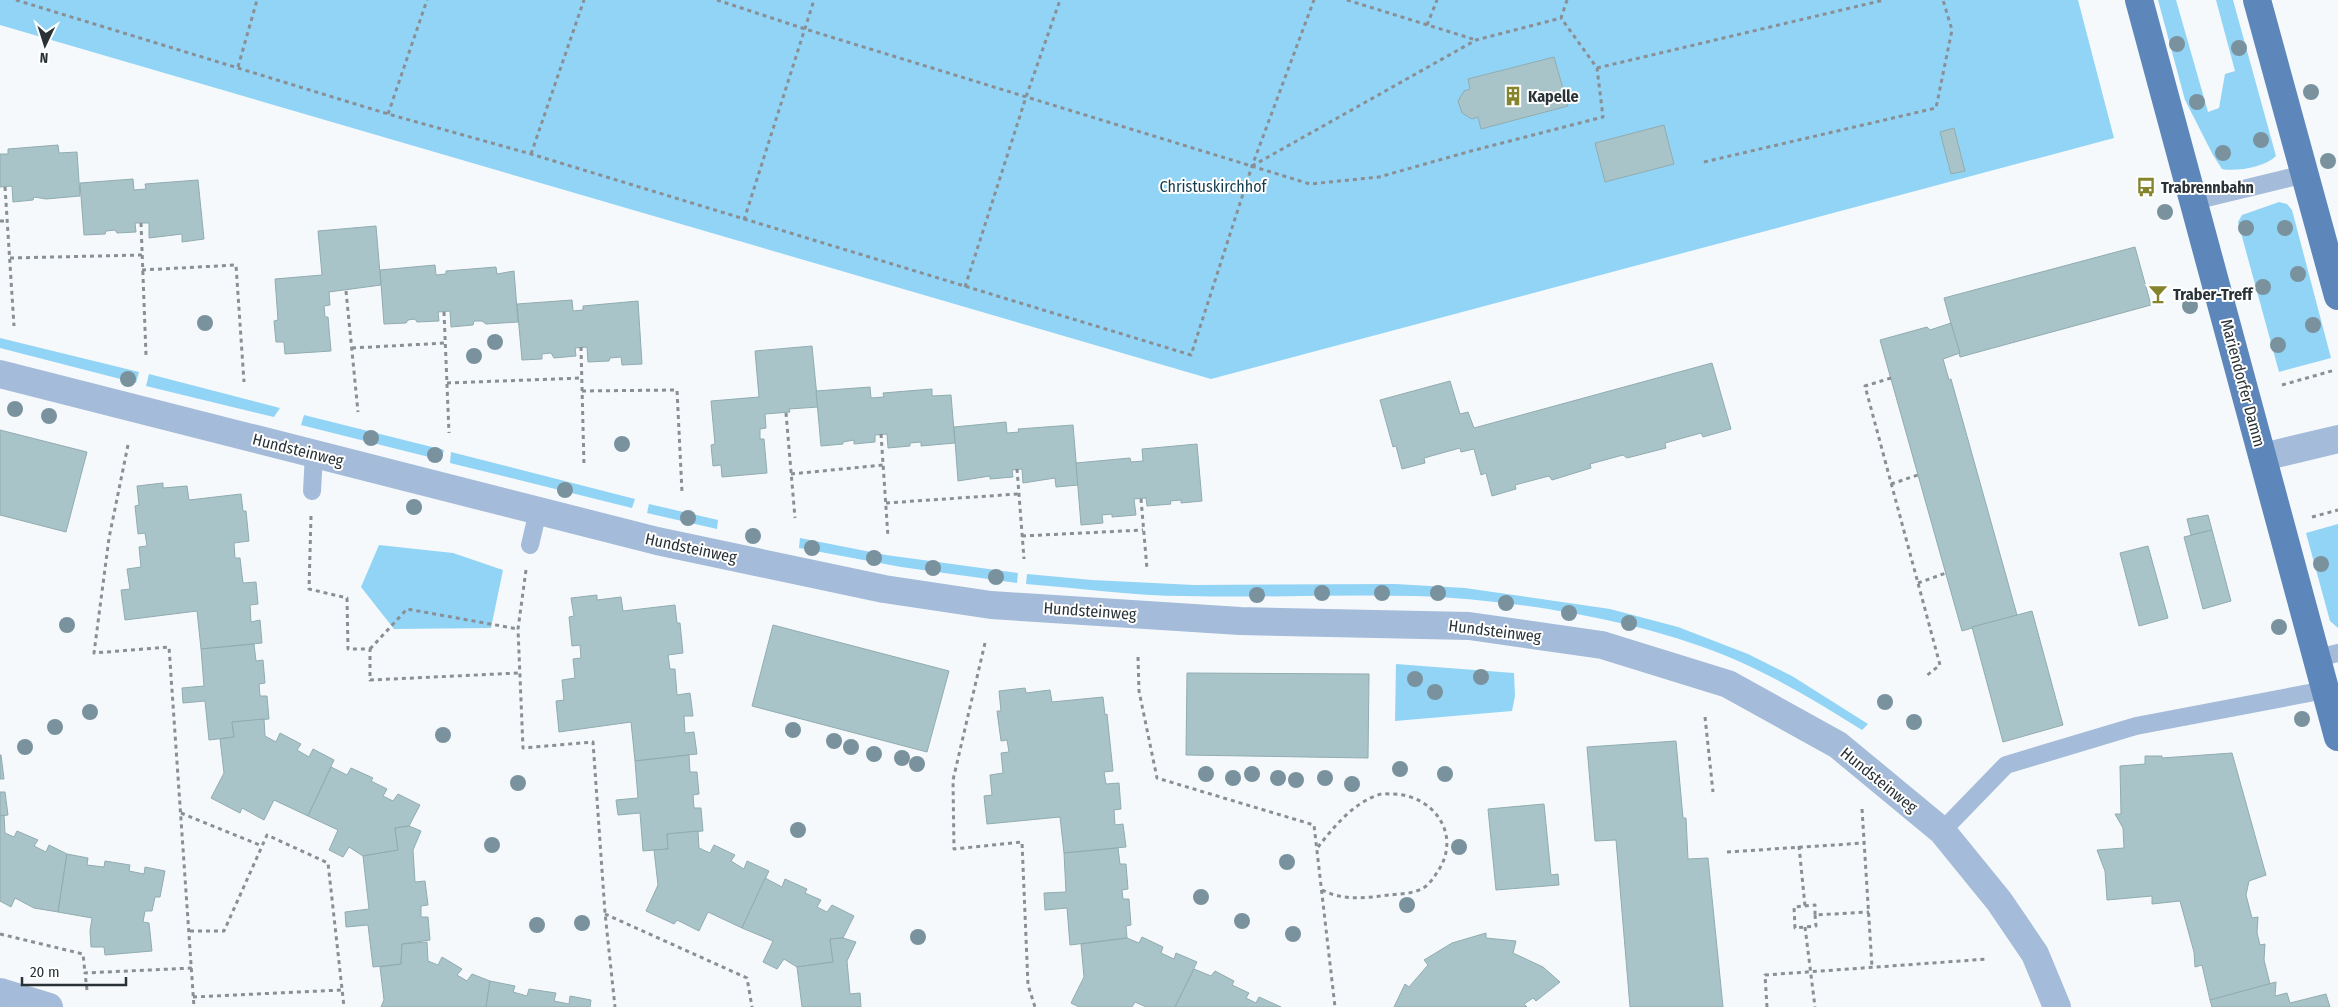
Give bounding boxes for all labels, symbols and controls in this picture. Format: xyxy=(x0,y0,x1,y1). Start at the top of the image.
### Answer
north arrow xyxy=(20,20,70,70)
text: N xyxy=(39,49,49,66)
building icon: Kapelle xyxy=(1502,85,1524,107)
place label: Kapelle xyxy=(1528,87,1579,106)
bus stop icon: Trabrennbahn xyxy=(2135,176,2157,198)
park label: Christuskirchhof xyxy=(1160,177,1268,196)
place label: Trabrennbahn xyxy=(2161,178,2254,197)
bar icon: Traber-Treff xyxy=(2147,283,2169,305)
place label: Traber-Treff xyxy=(2173,285,2254,304)
street label: Mariendorfer Damm xyxy=(2217,317,2269,449)
street label: Hundsteinweg xyxy=(250,430,346,471)
street label: Hundsteinweg xyxy=(643,529,739,567)
street label: Hundsteinweg xyxy=(1043,598,1138,624)
street label: Hundsteinweg xyxy=(1448,616,1543,646)
street label: Hundsteinweg xyxy=(1837,743,1922,817)
scale bar xyxy=(22,954,126,986)
text: 20 m xyxy=(30,963,60,981)

